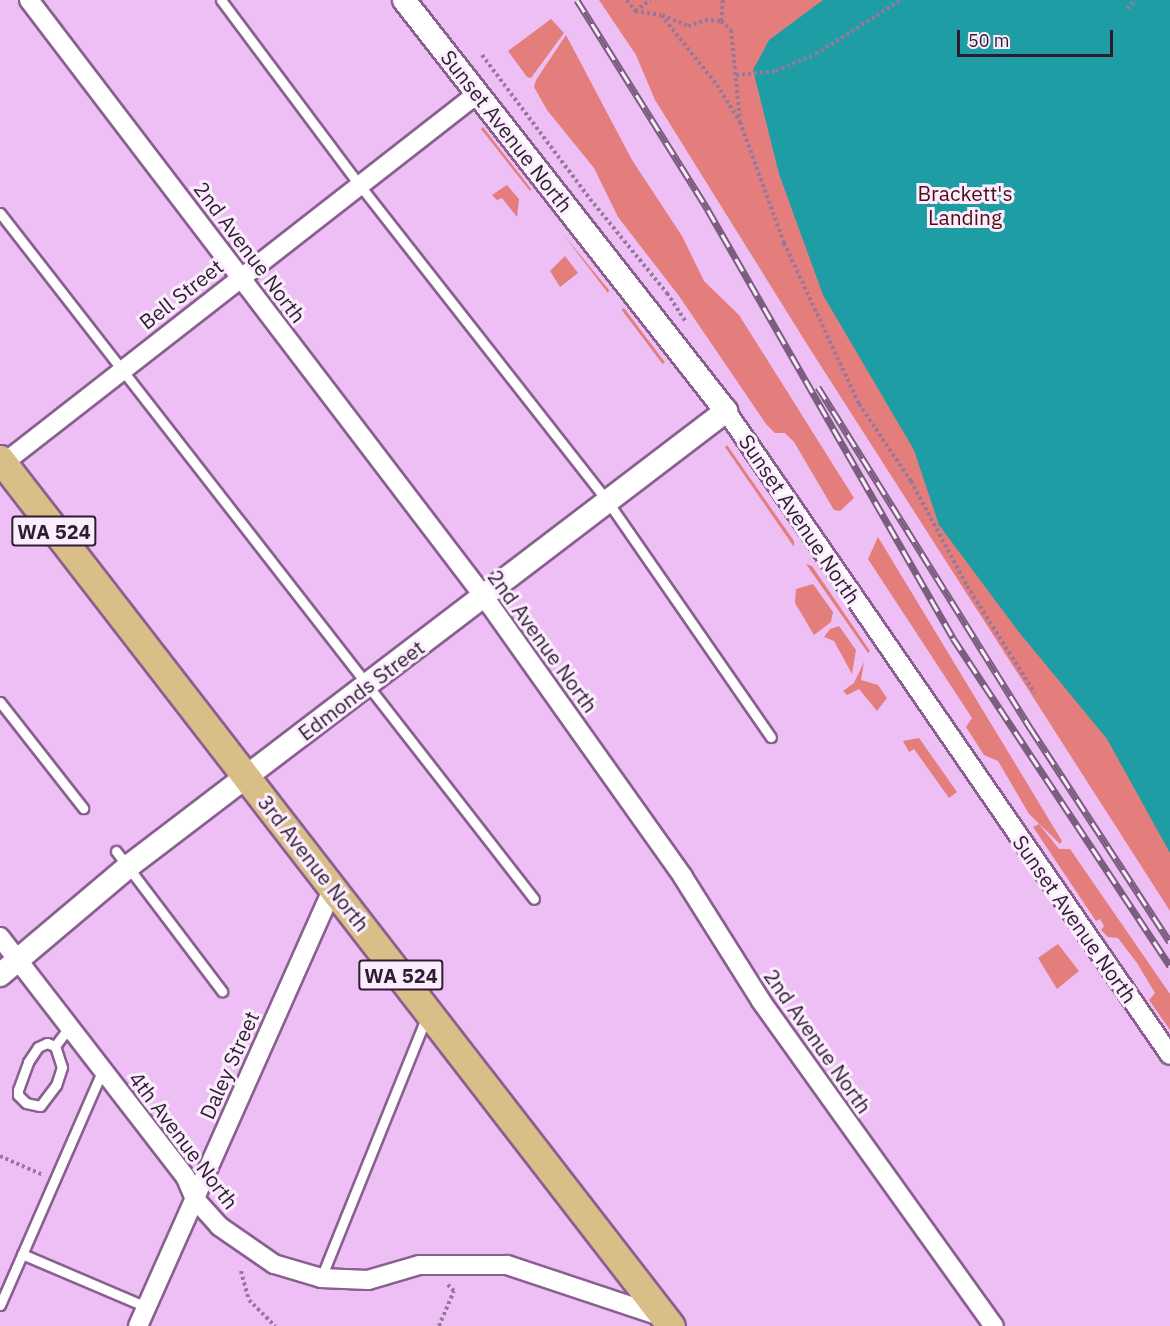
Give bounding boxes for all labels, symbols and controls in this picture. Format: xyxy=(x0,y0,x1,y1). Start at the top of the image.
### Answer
scale bar xyxy=(960,18,1116,56)
text: 50 m xyxy=(968,29,1010,52)
street label: Sunset Avenue North xyxy=(436,45,578,217)
street label: 2nd Avenue North xyxy=(189,176,311,328)
park label: Brackett's Landing xyxy=(917,180,1013,230)
street label: Bell Street xyxy=(134,254,228,334)
street label: Sunset Avenue North xyxy=(734,430,866,608)
road number: WA 524 xyxy=(10,514,98,548)
street label: 2nd Avenue North xyxy=(483,565,603,717)
street label: Edmonds Street xyxy=(293,634,429,746)
street label: 3rd Avenue North xyxy=(253,790,375,936)
street label: Sunset Avenue North xyxy=(1008,830,1142,1008)
road number: WA 524 xyxy=(358,958,444,992)
street label: 2nd Avenue North xyxy=(759,964,877,1118)
street label: Daley Street xyxy=(194,1007,264,1123)
street label: 4th Avenue North xyxy=(124,1066,244,1214)

